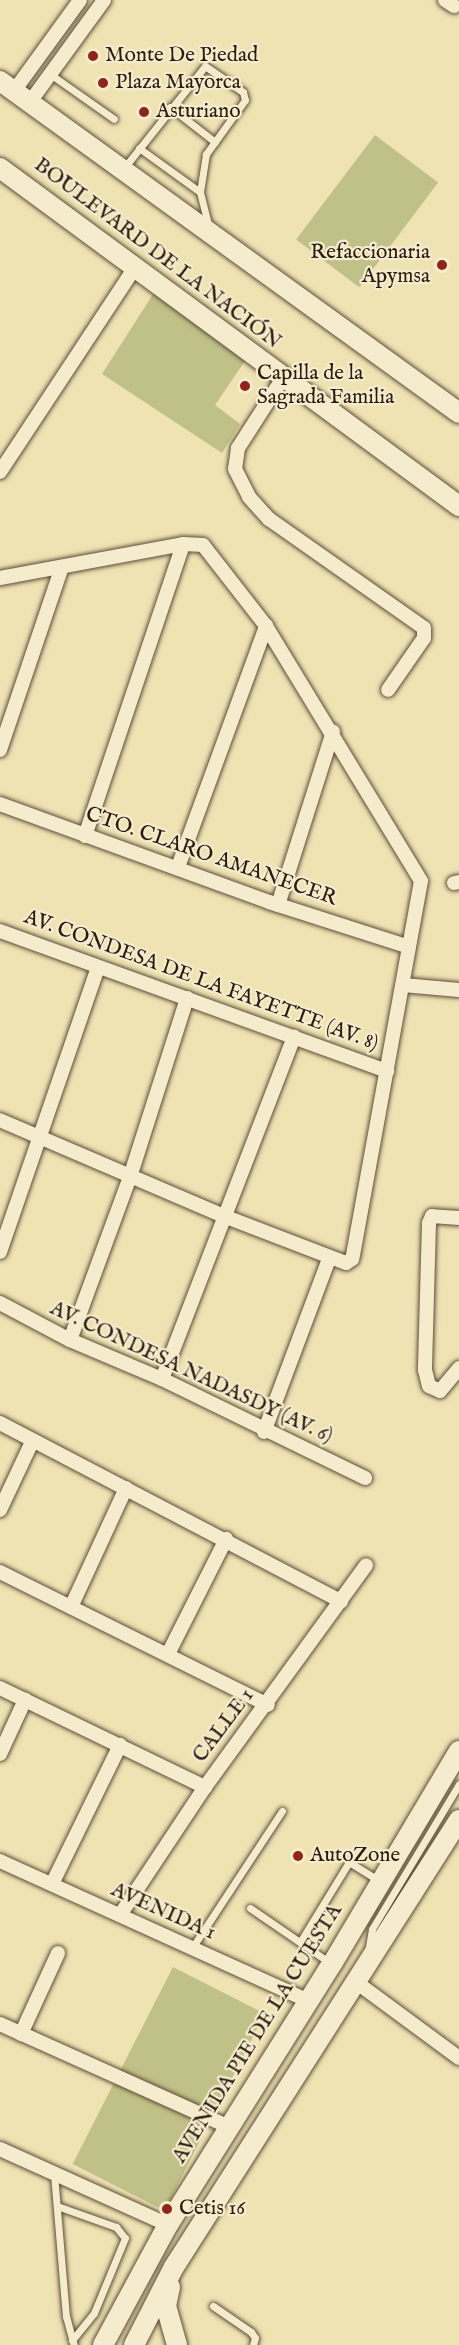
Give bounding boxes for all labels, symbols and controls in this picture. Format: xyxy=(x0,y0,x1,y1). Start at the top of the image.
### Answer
place label: Monte De Piedad xyxy=(105,43,258,69)
marker: Monte De Piedad xyxy=(86,49,100,63)
place label: Plaza Mayorca xyxy=(115,70,241,96)
marker: Plaza Mayorca xyxy=(96,76,110,90)
place label: Asturiano xyxy=(156,99,241,125)
marker: Asturiano xyxy=(137,105,151,119)
street label: BOULEVARD DE LA NACIÓN xyxy=(29,153,285,355)
place label: Refaccionaria Apymsa xyxy=(310,240,430,290)
marker: Refaccionaria Apymsa xyxy=(435,258,449,272)
place label: Capilla de la Sagrada Familia xyxy=(257,361,394,411)
marker: Capilla de la Sagrada Familia xyxy=(238,379,252,393)
street label: CTO. CLARO AMANECER xyxy=(82,802,340,912)
street label: AV. CONDESA DE LA FAYETTE (AV. 8) xyxy=(20,905,382,1057)
street label: AV. CONDESA NADASDY (AV. 6) xyxy=(46,1296,336,1450)
street label: CALLE 1 xyxy=(188,1684,260,1768)
place label: AutoZone xyxy=(310,1843,400,1869)
marker: AutoZone xyxy=(291,1849,305,1863)
street label: AVENIDA 1 xyxy=(107,1878,219,1946)
street label: AVENIDA PIE DE LA CUESTA xyxy=(168,1900,348,2168)
place label: Cetis 16 xyxy=(179,2196,245,2222)
marker: Cetis 16 xyxy=(160,2202,174,2216)

